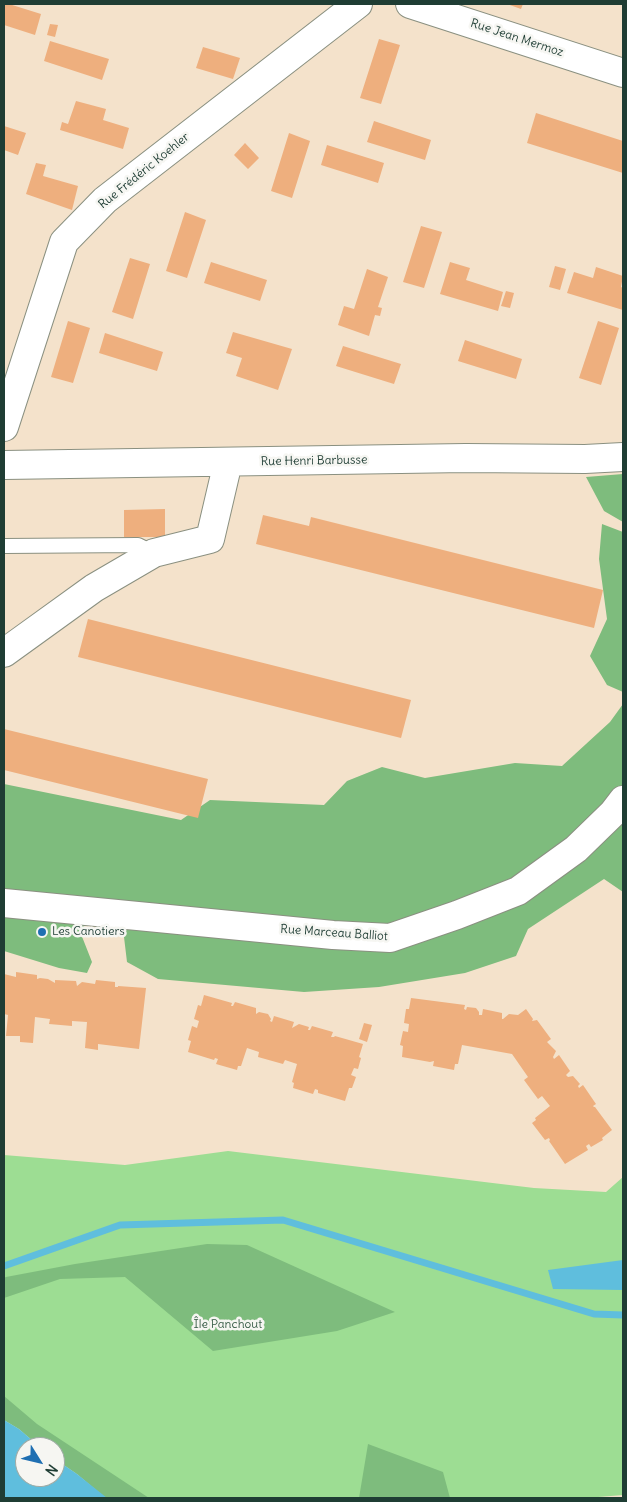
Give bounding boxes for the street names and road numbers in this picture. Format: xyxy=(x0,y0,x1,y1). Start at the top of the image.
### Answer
street label: Rue Jean Mermoz xyxy=(469,16,565,60)
street label: Rue Frédéric Koehler xyxy=(96,130,192,212)
street label: Rue Henri Barbusse xyxy=(260,453,368,469)
street label: Rue Marceau Balliot xyxy=(280,922,388,944)

